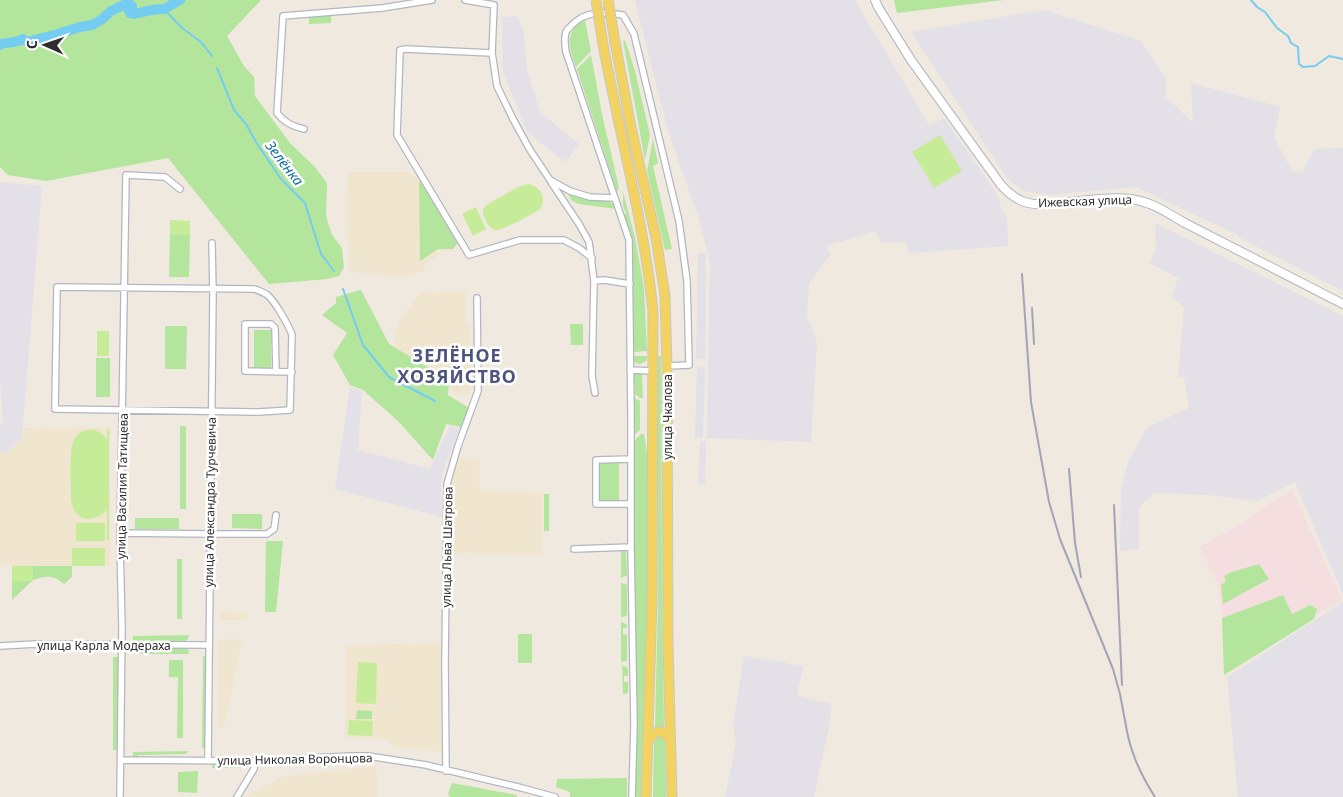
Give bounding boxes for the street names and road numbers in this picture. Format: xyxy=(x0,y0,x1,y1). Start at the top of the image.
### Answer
street label: Ижевская улица xyxy=(1038,191,1132,211)
street label: улица Чкалова xyxy=(659,374,676,460)
street label: улица Василия Татищева xyxy=(112,413,132,559)
street label: улица Александра Турчевича xyxy=(200,417,220,587)
street label: улица Льва Шатрова xyxy=(437,486,457,608)
street label: улица Карла Модераха xyxy=(37,637,171,654)
street label: улица Николая Воронцова xyxy=(217,749,373,769)

